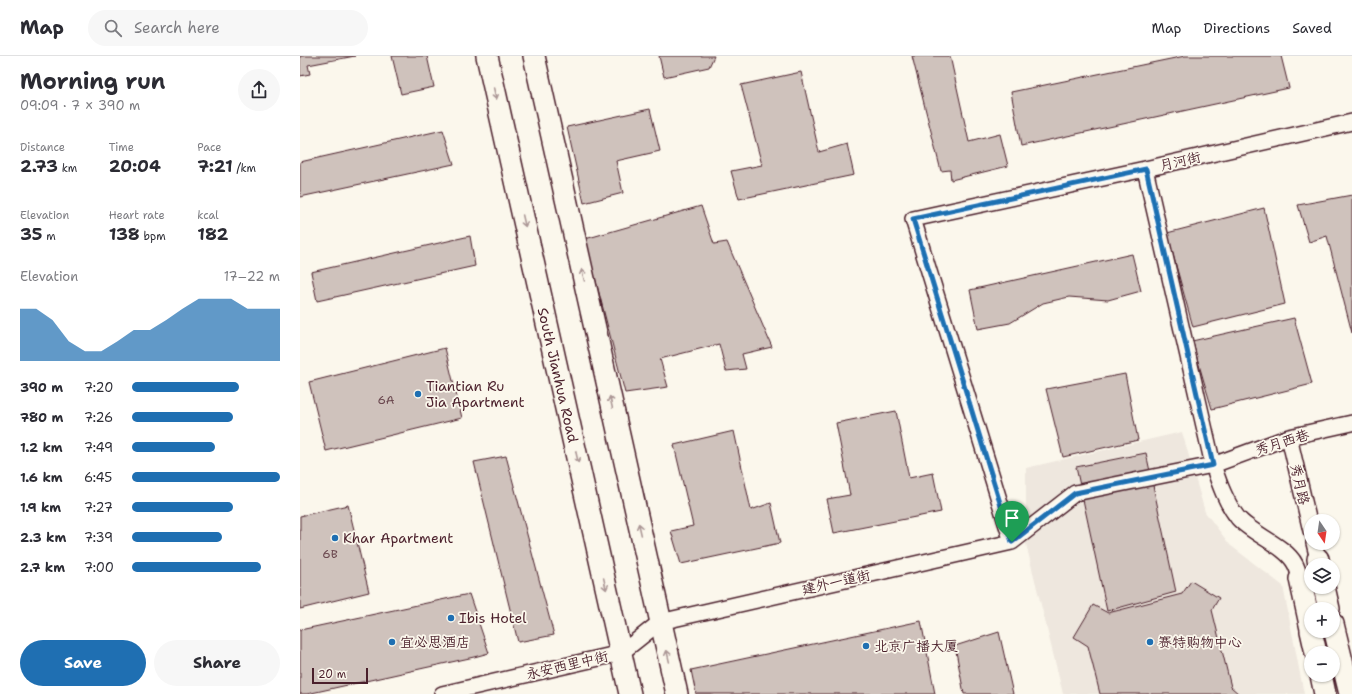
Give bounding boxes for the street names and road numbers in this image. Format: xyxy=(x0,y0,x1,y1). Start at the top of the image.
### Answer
street label: 月河街 xyxy=(1158,148,1202,174)
street label: South Jianhua Road xyxy=(534,306,582,444)
street label: 秀月西巷 xyxy=(1253,425,1312,459)
street label: 秀月路 xyxy=(1287,462,1313,506)
street label: 建外一道街 xyxy=(800,565,872,599)
street label: 永安西里中街 xyxy=(524,647,610,683)

